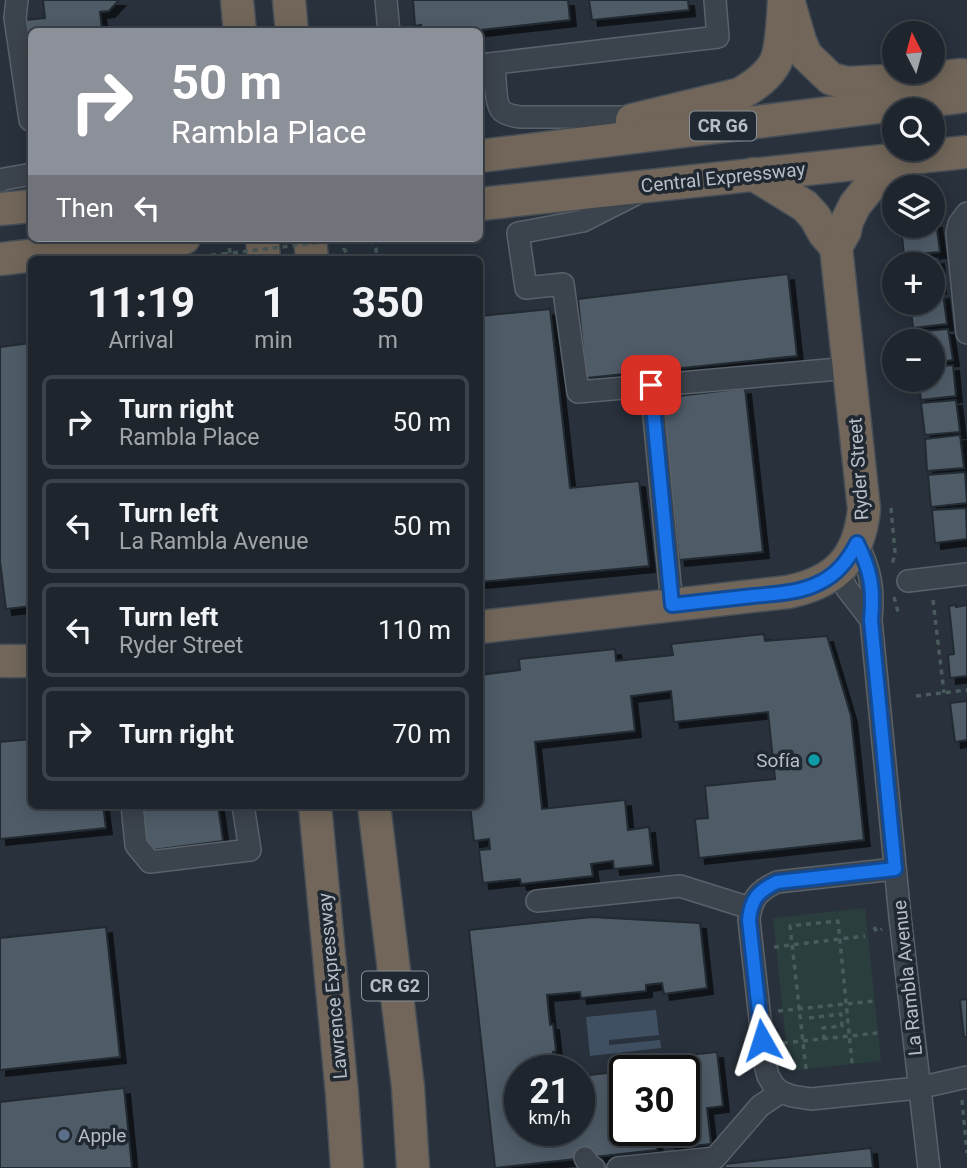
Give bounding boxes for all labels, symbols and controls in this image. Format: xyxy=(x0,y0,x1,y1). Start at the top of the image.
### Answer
north arrow xyxy=(882,21,945,84)
map controls xyxy=(882,21,945,392)
text: 50 m xyxy=(171,54,282,111)
icon: right xyxy=(56,56,147,147)
button: search xyxy=(882,98,945,161)
road number: CR G6 xyxy=(690,112,756,140)
text: Rambla Place xyxy=(171,113,366,151)
street label: Central Expressway xyxy=(640,157,806,198)
button: layers xyxy=(882,175,945,238)
icon: left xyxy=(128,189,166,227)
text: Then xyxy=(56,193,114,223)
button: + xyxy=(882,252,945,315)
text: 11:19 xyxy=(87,278,195,327)
text: 1 xyxy=(261,278,286,327)
text: 350 xyxy=(352,278,424,327)
text: Arrival xyxy=(108,327,174,354)
text: min xyxy=(254,327,293,354)
text: m xyxy=(378,327,398,354)
button: − xyxy=(882,329,945,392)
pin xyxy=(621,355,681,415)
icon: arrive xyxy=(632,366,670,404)
text: Turn right xyxy=(119,394,234,424)
icon: right xyxy=(60,403,98,441)
text: 50 m xyxy=(393,407,451,437)
street label: Ryder Street xyxy=(843,417,874,521)
text: Rambla Place xyxy=(119,424,259,451)
text: Turn left xyxy=(119,498,218,528)
icon: left xyxy=(60,507,98,545)
text: 50 m xyxy=(393,511,451,541)
text: La Rambla Avenue xyxy=(119,528,308,555)
text: Turn left xyxy=(119,602,218,632)
icon: left xyxy=(60,611,98,649)
text: 110 m xyxy=(378,615,451,645)
text: Ryder Street xyxy=(119,632,243,659)
icon: right xyxy=(60,715,98,753)
text: Turn right xyxy=(119,719,234,749)
text: 70 m xyxy=(393,719,451,749)
place label: Sofía xyxy=(756,749,800,772)
marker: Sofía xyxy=(806,752,822,768)
street label: Lawrence Expressway xyxy=(313,892,352,1080)
street label: La Rambla Avenue xyxy=(888,899,927,1057)
road number: CR G2 xyxy=(362,972,428,1001)
position arrow xyxy=(725,1003,799,1077)
speed limit sign: 30 xyxy=(609,1055,700,1146)
text: 21 xyxy=(529,1071,570,1112)
text: km/h xyxy=(528,1107,571,1128)
place label: Apple xyxy=(78,1124,126,1147)
marker: Apple xyxy=(56,1127,72,1143)

